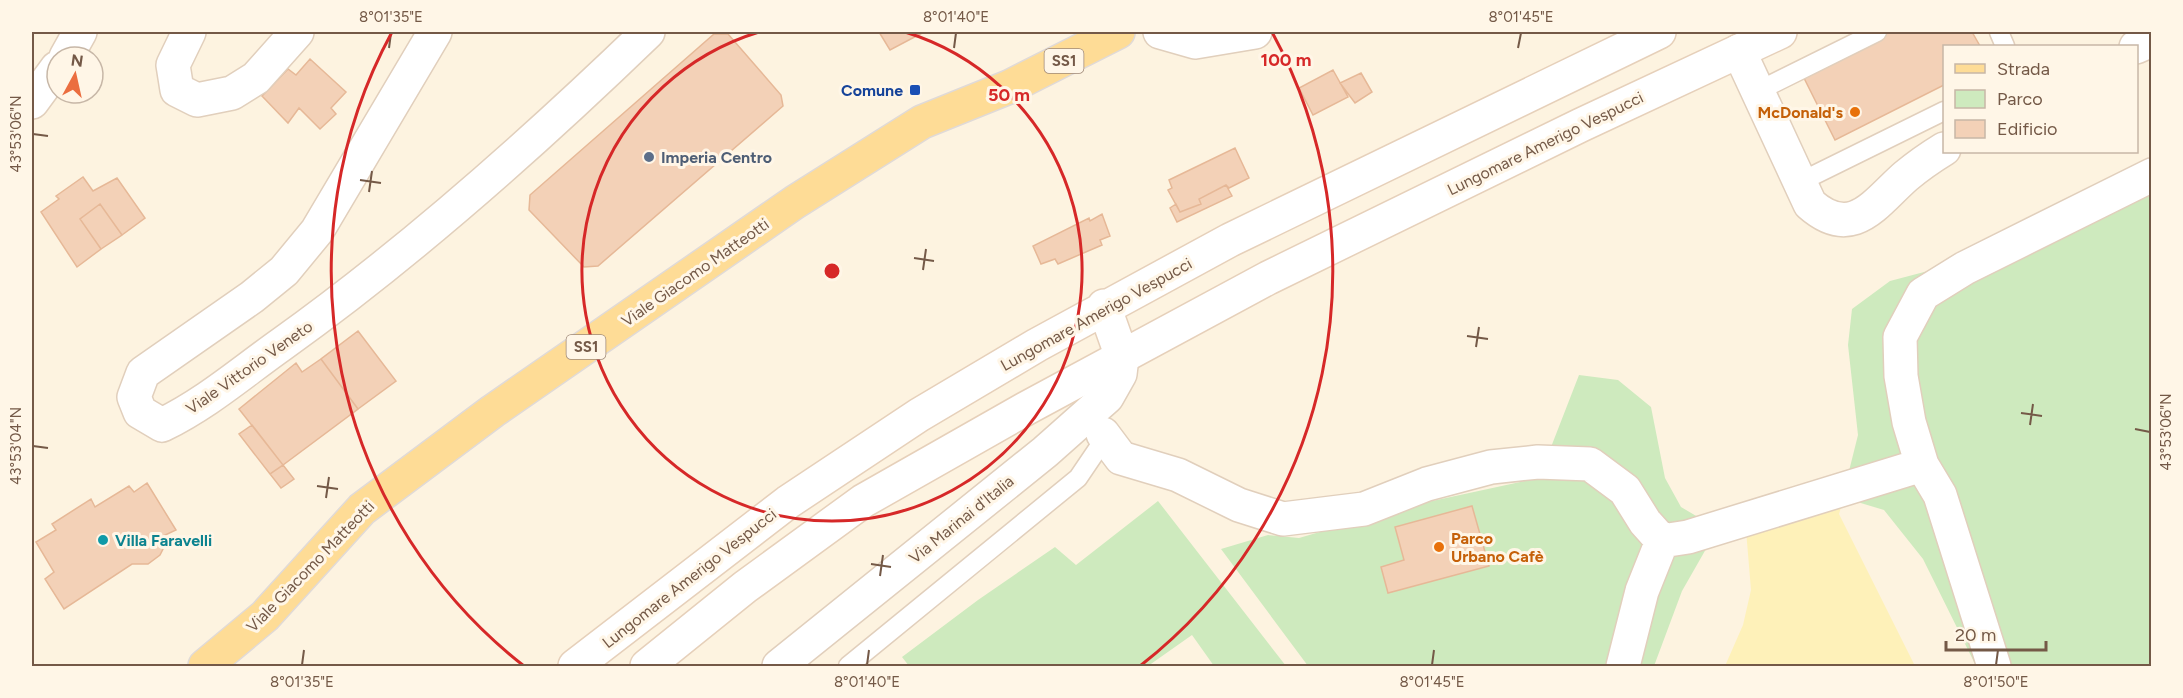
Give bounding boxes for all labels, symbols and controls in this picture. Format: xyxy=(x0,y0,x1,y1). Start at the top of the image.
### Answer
text: 8°01'35"E xyxy=(359,8,423,26)
text: 8°01'40"E xyxy=(923,8,989,26)
text: 8°01'45"E xyxy=(1488,8,1554,26)
north arrow xyxy=(45,45,105,105)
legend xyxy=(1943,45,2138,153)
road number: SS1 xyxy=(1044,49,1084,73)
text: 100 m xyxy=(1261,49,1311,71)
text: N xyxy=(70,50,84,71)
text: Strada xyxy=(1997,58,2050,80)
place label: Comune xyxy=(841,81,903,100)
marker: Comune xyxy=(908,83,922,97)
text: 50 m xyxy=(988,84,1030,106)
street label: Lungomare Amerigo Vespucci xyxy=(1444,88,1646,199)
text: Parco xyxy=(1997,88,2043,110)
text: 43°53'06"N xyxy=(7,95,25,173)
place label: McDonald's xyxy=(1758,103,1844,122)
marker: McDonald's xyxy=(1848,105,1862,119)
text: Edificio xyxy=(1997,118,2058,140)
place label: Imperia Centro xyxy=(661,148,772,167)
marker: Imperia Centro xyxy=(642,150,656,164)
street label: Viale Giacomo Matteotti xyxy=(618,214,773,331)
street label: Lungomare Amerigo Vespucci xyxy=(997,254,1195,375)
centre of rings xyxy=(822,261,842,281)
street label: Viale Vittorio Veneto xyxy=(182,317,316,418)
road number: SS1 xyxy=(566,335,606,359)
text: 43°53'06"N xyxy=(2157,393,2175,471)
text: 43°53'04"N xyxy=(7,407,25,485)
street label: Via Marinai d'Italia xyxy=(905,471,1017,567)
street label: Viale Giacomo Matteotti xyxy=(243,497,378,636)
street label: Lungomare Amerigo Vespucci xyxy=(598,505,780,652)
place label: Parco Urbano Cafè xyxy=(1451,529,1544,566)
place label: Villa Faravelli xyxy=(115,531,212,550)
marker: Villa Faravelli xyxy=(96,533,110,547)
marker: Parco Urbano Cafè xyxy=(1432,540,1446,554)
scale bar xyxy=(1946,614,2046,652)
text: 20 m xyxy=(1955,624,1996,646)
text: 8°01'35"E xyxy=(270,673,334,691)
text: 8°01'40"E xyxy=(834,673,900,691)
text: 8°01'45"E xyxy=(1399,673,1465,691)
text: 8°01'50"E xyxy=(1963,673,2029,691)

